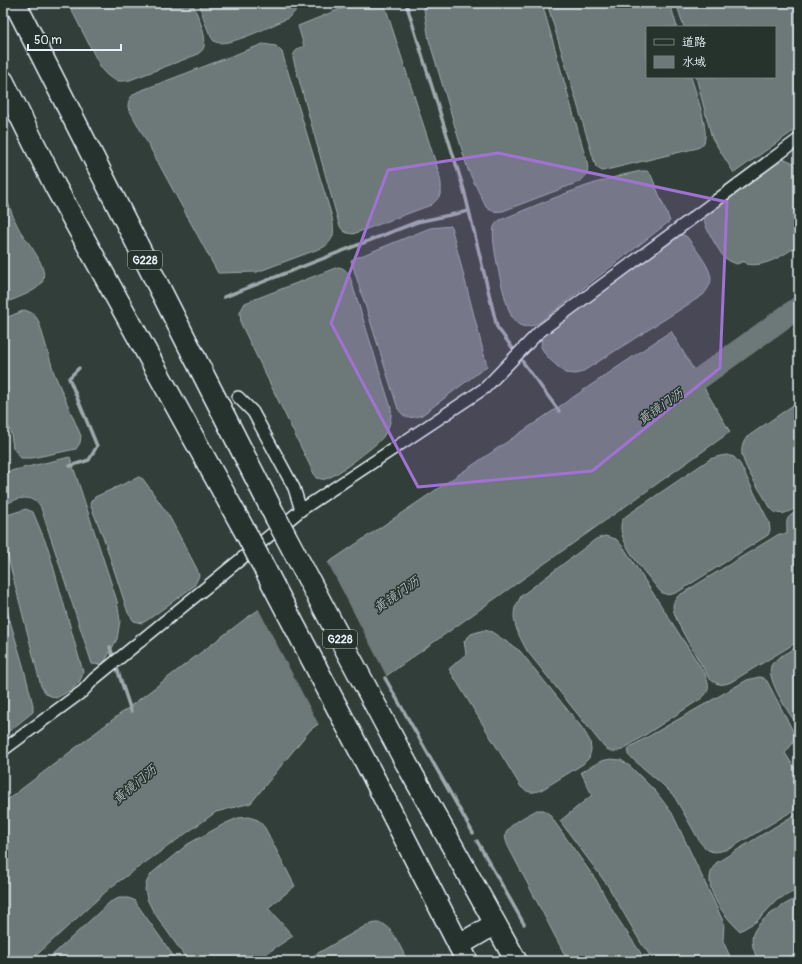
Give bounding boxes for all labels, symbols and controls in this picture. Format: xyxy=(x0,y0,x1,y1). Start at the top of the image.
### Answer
scale bar xyxy=(28,26,121,52)
legend xyxy=(646,26,776,78)
text: 50 m xyxy=(34,33,62,48)
text: 道路 xyxy=(682,35,706,50)
text: 水域 xyxy=(682,55,706,70)
road number: G228 xyxy=(128,251,162,269)
water label: 黄镜门沥 xyxy=(635,384,688,428)
water label: 黄镜门沥 xyxy=(371,572,424,616)
road number: G228 xyxy=(323,630,357,648)
water label: 黄镜门沥 xyxy=(110,761,161,808)

